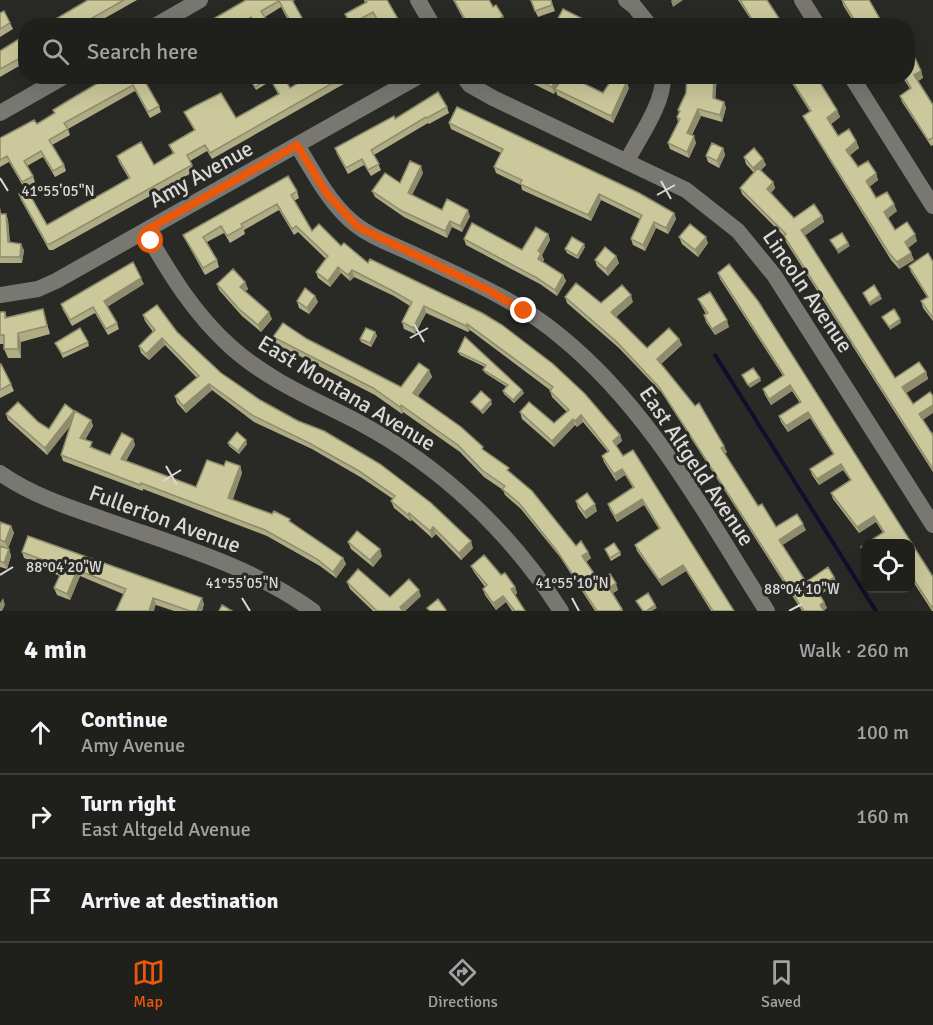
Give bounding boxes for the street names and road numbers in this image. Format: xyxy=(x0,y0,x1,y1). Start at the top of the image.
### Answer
street label: Amy Avenue xyxy=(144,134,258,214)
street label: Lincoln Avenue xyxy=(757,224,859,358)
street label: East Montana Avenue xyxy=(253,329,441,457)
street label: East Altgeld Avenue xyxy=(634,381,760,551)
street label: Fullerton Avenue xyxy=(85,479,245,559)

